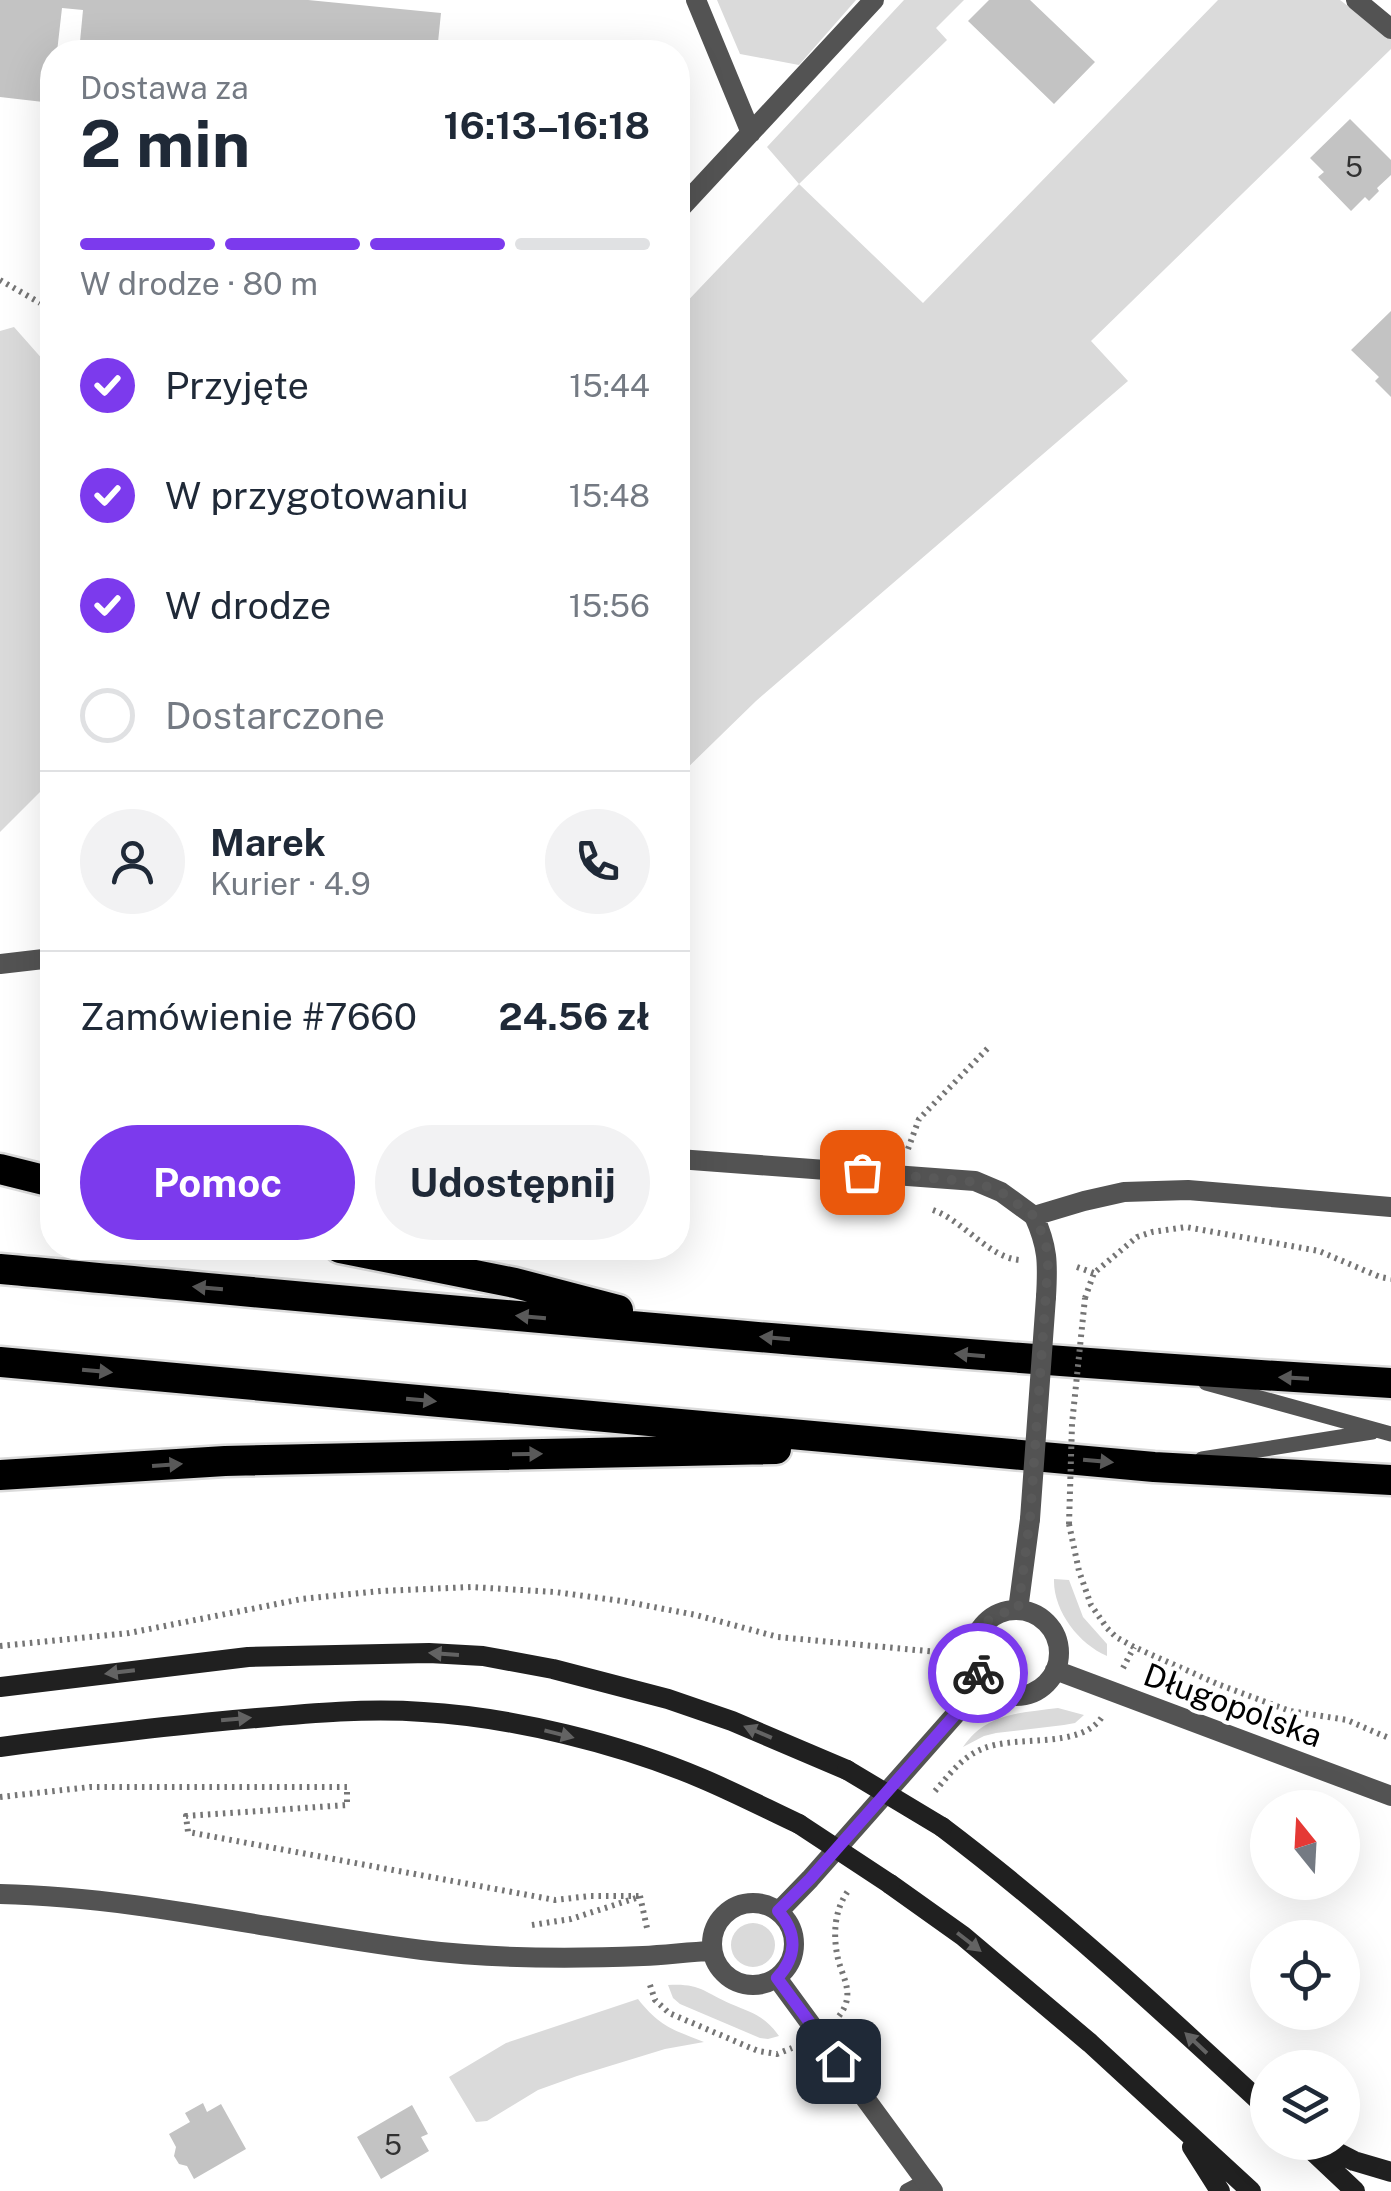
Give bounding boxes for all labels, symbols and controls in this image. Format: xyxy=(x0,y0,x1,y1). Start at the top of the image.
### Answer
text: Dostawa za xyxy=(80,69,249,106)
text: 16:13–16:18 xyxy=(444,103,650,148)
text: 2 min xyxy=(80,105,250,182)
house number: 5 xyxy=(1345,150,1363,183)
text: W drodze · 80 m xyxy=(80,265,318,302)
icon: check xyxy=(80,358,135,413)
text: Przyjęte xyxy=(165,363,309,408)
text: 15:44 xyxy=(569,367,650,404)
icon: check xyxy=(80,468,135,523)
text: W przygotowaniu xyxy=(165,473,469,518)
text: 15:48 xyxy=(569,477,650,514)
icon: check xyxy=(80,578,135,633)
text: W drodze xyxy=(165,583,331,628)
text: 15:56 xyxy=(569,587,650,624)
text: Dostarczone xyxy=(165,693,385,738)
button: person xyxy=(80,809,185,914)
button: phone xyxy=(545,809,650,914)
text: Marek xyxy=(210,820,326,865)
text: Kurier · 4.9 xyxy=(210,865,371,902)
text: Zamówienie #7660 xyxy=(80,994,417,1039)
text: 24.56 zł xyxy=(498,994,650,1039)
button: Pomoc xyxy=(80,1125,355,1240)
button: Udostępnij xyxy=(375,1125,650,1240)
pin xyxy=(820,1130,905,1215)
icon: bag xyxy=(835,1145,890,1200)
one-way arrow xyxy=(191,1279,223,1295)
one-way arrow xyxy=(515,1308,547,1324)
one-way arrow xyxy=(759,1330,790,1346)
one-way arrow xyxy=(953,1346,985,1362)
one-way arrow xyxy=(82,1363,114,1379)
one-way arrow xyxy=(1277,1370,1309,1386)
one-way arrow xyxy=(405,1393,437,1409)
one-way arrow xyxy=(511,1446,543,1462)
one-way arrow xyxy=(1082,1454,1114,1470)
one-way arrow xyxy=(152,1457,184,1473)
courier xyxy=(928,1623,1028,1723)
one-way arrow xyxy=(427,1646,459,1662)
icon: bike xyxy=(951,1646,1006,1701)
street label: Długopolska xyxy=(1139,1656,1327,1754)
one-way arrow xyxy=(103,1664,135,1680)
one-way arrow xyxy=(220,1711,252,1727)
one-way arrow xyxy=(743,1724,773,1740)
one-way arrow xyxy=(544,1727,575,1742)
north arrow xyxy=(1250,1790,1360,1900)
map controls xyxy=(1250,1790,1360,2160)
button: locate xyxy=(1250,1920,1360,2030)
one-way arrow xyxy=(956,1931,982,1952)
pin xyxy=(796,2019,881,2104)
one-way arrow xyxy=(1184,2032,1208,2055)
icon: home xyxy=(811,2034,866,2089)
button: layers xyxy=(1250,2050,1360,2160)
house number: 5 xyxy=(384,2128,402,2161)

